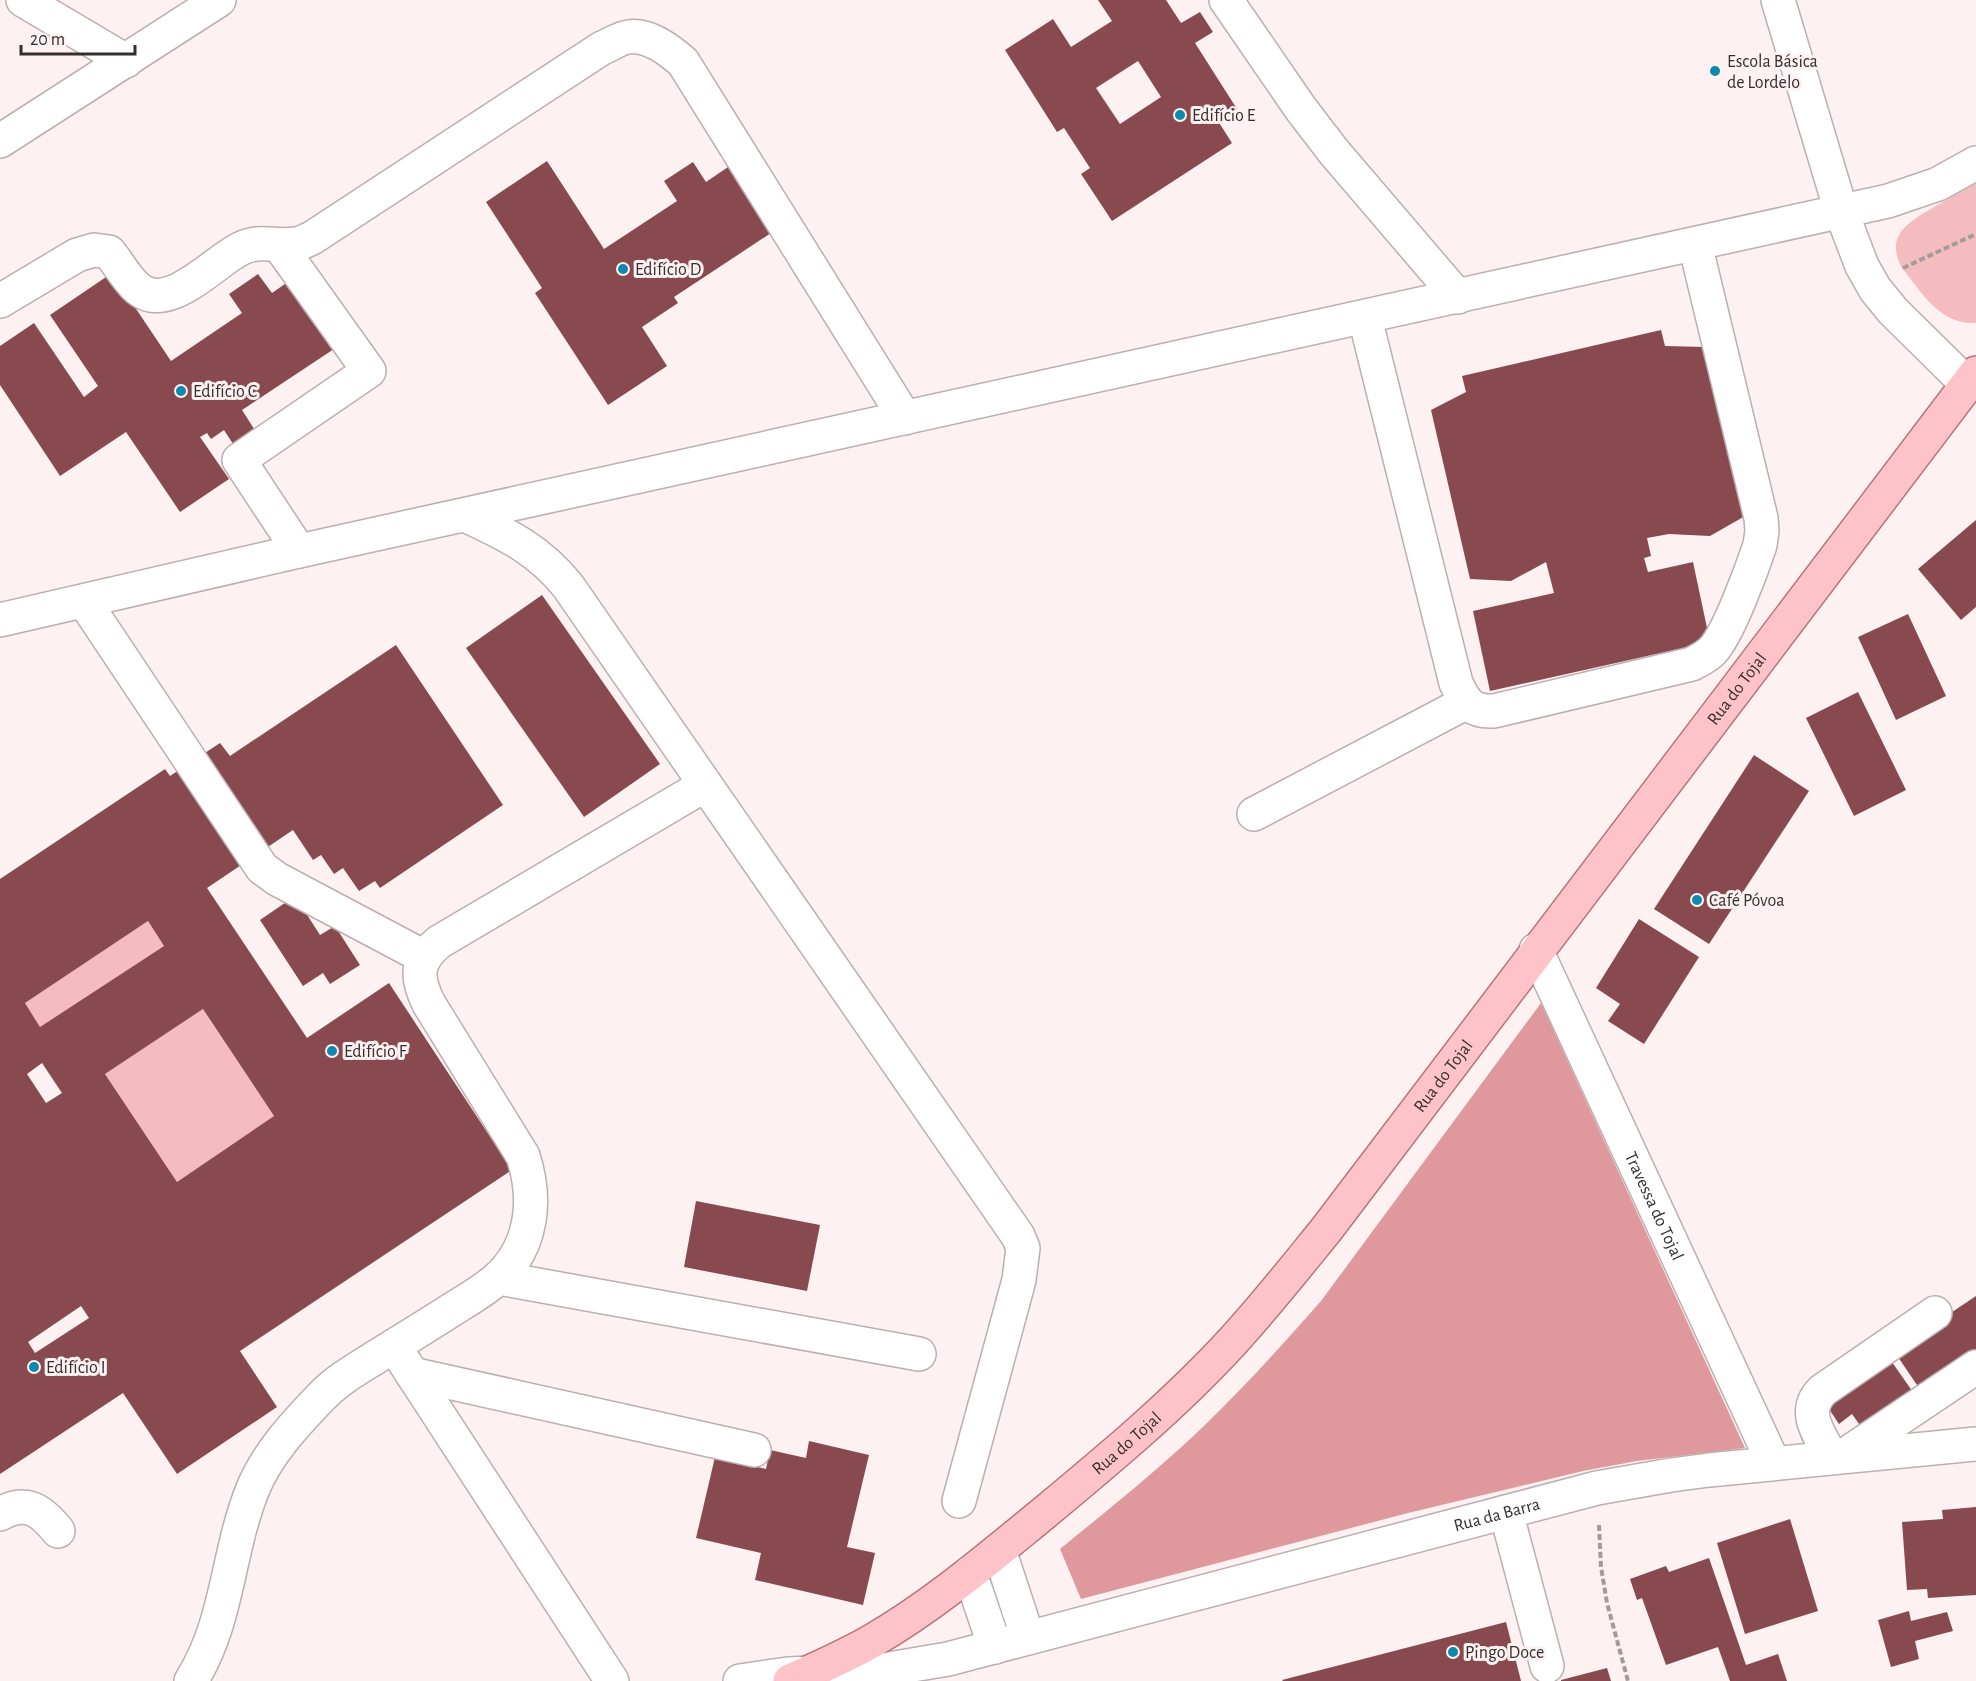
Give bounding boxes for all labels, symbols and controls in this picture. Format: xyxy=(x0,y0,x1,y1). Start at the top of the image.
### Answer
scale bar xyxy=(21,18,135,56)
text: 20 m xyxy=(30,31,65,49)
place label: Escola Básica de Lordelo xyxy=(1727,53,1818,92)
marker: Escola Básica de Lordelo xyxy=(1708,64,1722,78)
place label: Edifício E xyxy=(1192,107,1256,125)
marker: Edifício E xyxy=(1173,108,1187,122)
place label: Edifício D xyxy=(635,261,701,279)
marker: Edifício D xyxy=(616,262,630,276)
place label: Edifício C xyxy=(193,383,257,401)
marker: Edifício C xyxy=(174,384,188,398)
street label: Rua do Tojal xyxy=(1704,650,1770,729)
place label: Café Póvoa xyxy=(1709,892,1785,910)
marker: Café Póvoa xyxy=(1690,893,1704,907)
street label: Rua do Tojal xyxy=(1411,1037,1477,1116)
place label: Edifício F xyxy=(344,1043,407,1061)
marker: Edifício F xyxy=(325,1044,339,1058)
street label: Travessa do Tojal xyxy=(1621,1149,1686,1263)
place label: Edifício I xyxy=(46,1359,106,1377)
marker: Edifício I xyxy=(27,1360,41,1374)
street label: Rua do Tojal xyxy=(1089,1409,1165,1479)
street label: Rua da Barra xyxy=(1452,1495,1542,1535)
place label: Pingo Doce xyxy=(1465,1644,1544,1662)
marker: Pingo Doce xyxy=(1446,1645,1460,1659)

